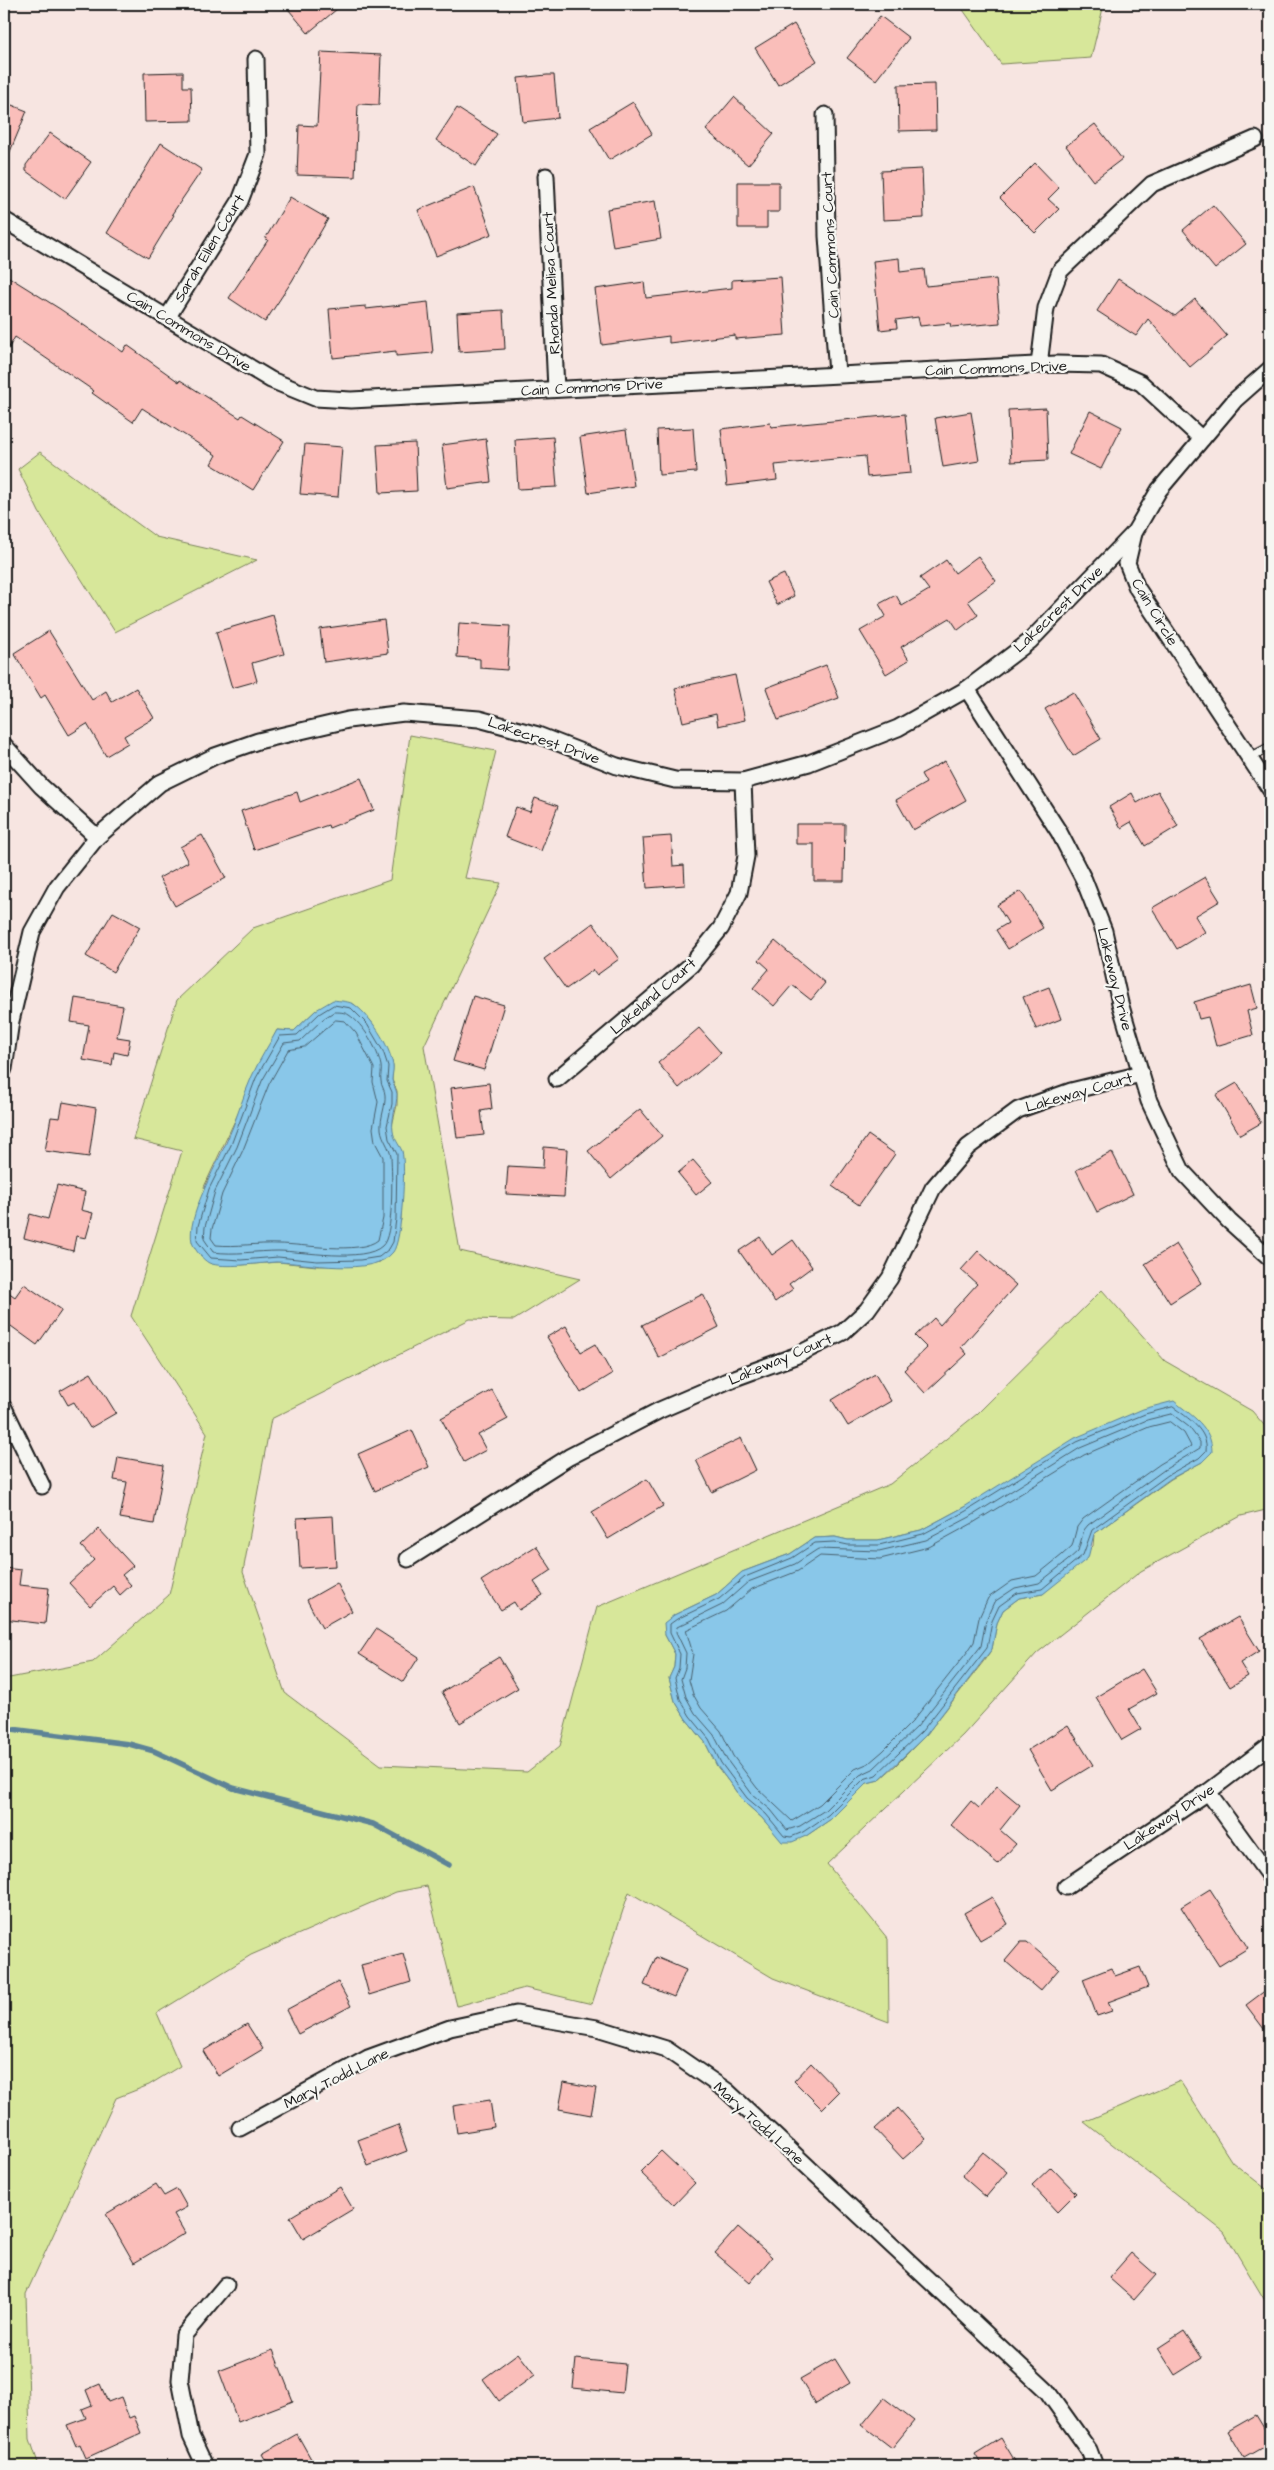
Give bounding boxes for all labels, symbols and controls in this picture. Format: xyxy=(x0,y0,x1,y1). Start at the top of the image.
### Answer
street label: Cain Commons Court xyxy=(816,171,845,319)
street label: Sarah Ellen Court xyxy=(169,190,250,306)
street label: Rhonda Melisa Court xyxy=(537,211,566,355)
street label: Cain Commons Drive xyxy=(122,286,255,377)
street label: Cain Commons Drive xyxy=(925,356,1067,381)
street label: Cain Commons Drive xyxy=(521,373,664,402)
street label: Lakecrest Drive xyxy=(1009,561,1108,658)
street label: Cain Circle xyxy=(1126,575,1183,650)
street label: Lakecrest Drive xyxy=(485,711,603,769)
street label: Lakeway Drive xyxy=(1091,925,1137,1033)
street label: Lakeland Court xyxy=(606,953,701,1040)
street label: Lakeway Court xyxy=(1023,1067,1135,1119)
street label: Lakeway Court xyxy=(725,1328,835,1392)
street label: Lakeway Drive xyxy=(1120,1779,1219,1856)
street label: Mary Todd Lane xyxy=(280,2043,393,2115)
street label: Mary Todd Lane xyxy=(708,2077,809,2171)

